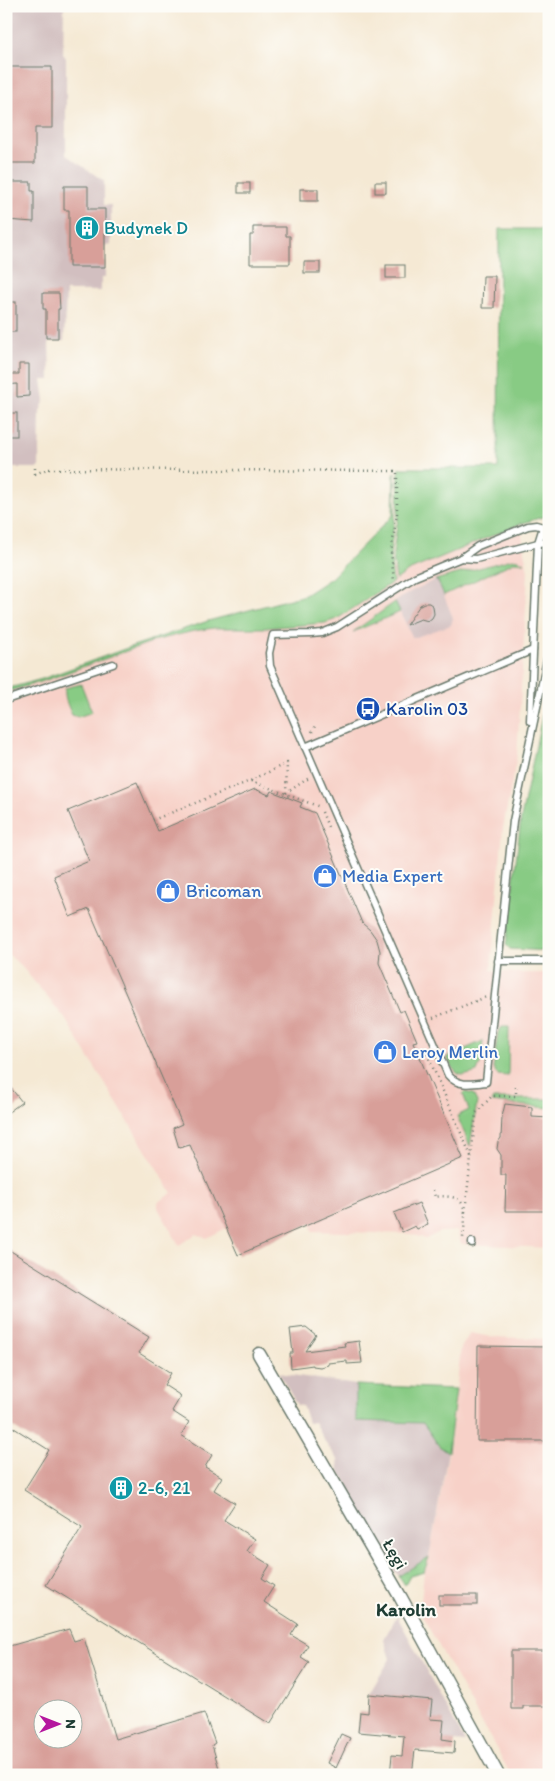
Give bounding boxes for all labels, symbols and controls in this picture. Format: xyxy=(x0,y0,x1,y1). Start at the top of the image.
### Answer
building icon: Budynek D xyxy=(74,215,100,241)
place label: Budynek D xyxy=(104,217,188,239)
bus stop icon: Karolin 03 xyxy=(355,696,381,722)
place label: Karolin 03 xyxy=(386,698,468,720)
shop icon: Media Expert xyxy=(312,863,338,889)
place label: Media Expert xyxy=(342,865,443,887)
shop icon: Bricoman xyxy=(155,878,181,904)
place label: Bricoman xyxy=(186,880,261,902)
shop icon: Leroy Merlin xyxy=(372,1039,398,1065)
place label: Leroy Merlin xyxy=(402,1041,499,1063)
building icon: 2-6, 21 xyxy=(108,1475,134,1501)
place label: 2-6, 21 xyxy=(138,1477,190,1499)
street label: Łęgi xyxy=(378,1535,412,1573)
district label: Karolin xyxy=(376,1598,436,1621)
north arrow xyxy=(32,1698,82,1748)
text: N xyxy=(62,1719,79,1729)

